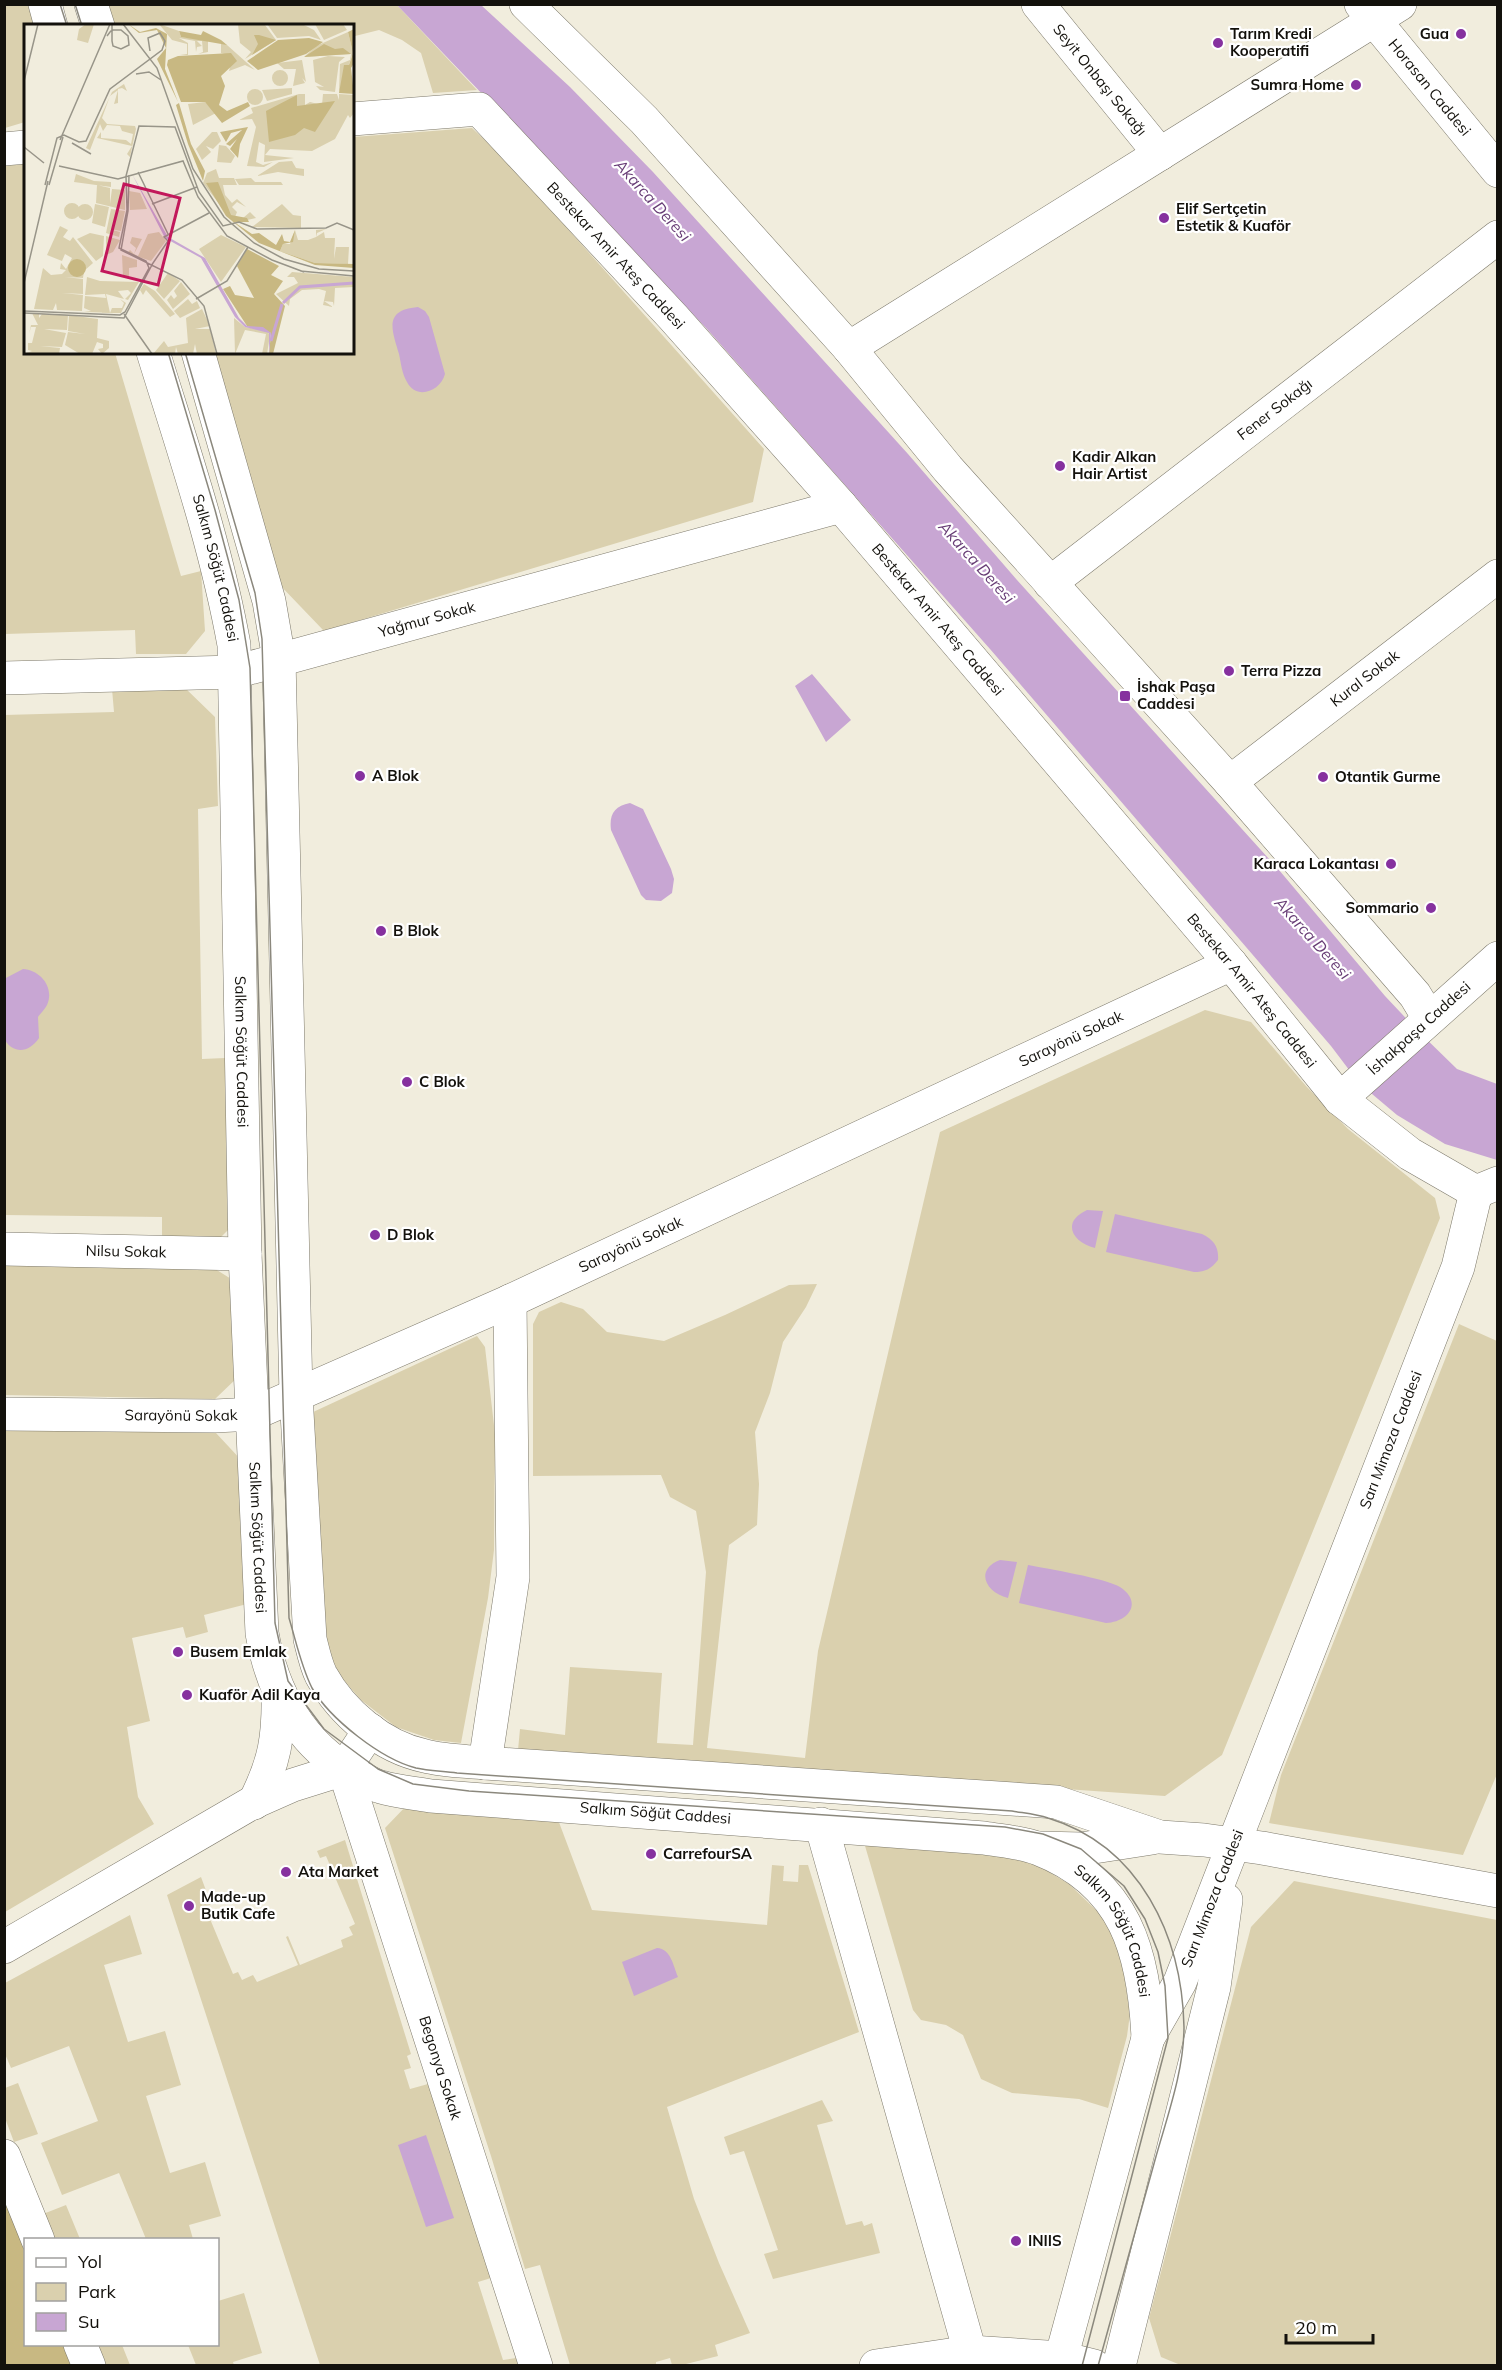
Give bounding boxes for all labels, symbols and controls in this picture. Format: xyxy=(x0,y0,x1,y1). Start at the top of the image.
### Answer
street label: Seyit Onbaşı Sokağı xyxy=(1049,20,1151,140)
inset map xyxy=(24,24,354,354)
place label: Tarım Kredi Kooperatifi xyxy=(1230,24,1312,60)
place label: Gua xyxy=(1420,24,1449,43)
marker: Gua xyxy=(1454,27,1468,41)
street label: Horasan Caddesi xyxy=(1385,35,1475,140)
marker: Tarım Kredi Kooperatifi xyxy=(1211,36,1225,50)
place label: Sumra Home xyxy=(1250,75,1344,94)
marker: Sumra Home xyxy=(1349,78,1363,92)
water label: Akarca Deresi xyxy=(610,154,695,245)
street label: Bestekar Amir Ateş Caddesi xyxy=(543,178,689,333)
place label: Elif Sertçetin Estetik & Kuaför xyxy=(1176,199,1291,235)
marker: Elif Sertçetin Estetik & Kuaför xyxy=(1157,211,1171,225)
street label: Fener Sokağı xyxy=(1233,374,1316,444)
place label: Kadir Alkan Hair Artist xyxy=(1072,447,1156,483)
marker: Kadir Alkan Hair Artist xyxy=(1053,459,1067,473)
street label: Salkım Söğüt Caddesi xyxy=(189,492,243,643)
water label: Akarca Deresi xyxy=(934,516,1019,607)
street label: Bestekar Amir Ateş Caddesi xyxy=(868,539,1008,699)
street label: Yağmur Sokak xyxy=(375,597,478,642)
street label: Kural Sokak xyxy=(1326,645,1403,711)
place label: Terra Pizza xyxy=(1241,661,1321,680)
marker: Terra Pizza xyxy=(1222,664,1236,678)
place label: İshak Paşa Caddesi xyxy=(1137,677,1215,713)
marker: İshak Paşa Caddesi xyxy=(1118,689,1132,703)
place label: A Blok xyxy=(372,766,420,785)
place label: Otantik Gurme xyxy=(1335,767,1440,786)
marker: A Blok xyxy=(353,769,367,783)
marker: Otantik Gurme xyxy=(1316,770,1330,784)
place label: Karaca Lokantası xyxy=(1253,854,1379,873)
marker: Karaca Lokantası xyxy=(1384,857,1398,871)
water label: Akarca Deresi xyxy=(1270,892,1355,983)
place label: Sommario xyxy=(1345,898,1419,917)
marker: Sommario xyxy=(1424,901,1438,915)
street label: Bestekar Amir Ateş Caddesi xyxy=(1183,909,1321,1071)
place label: B Blok xyxy=(393,921,440,940)
marker: B Blok xyxy=(374,924,388,938)
street label: Salkım Söğüt Caddesi xyxy=(231,976,253,1128)
street label: İshakpaşa Caddesi xyxy=(1363,977,1474,1079)
street label: Sarayönü Sokak xyxy=(1016,1006,1126,1071)
place label: C Blok xyxy=(419,1072,466,1091)
marker: C Blok xyxy=(400,1075,414,1089)
street label: Sarayönü Sokak xyxy=(575,1212,686,1277)
place label: D Blok xyxy=(387,1225,435,1244)
marker: D Blok xyxy=(368,1228,382,1242)
street label: Nilsu Sokak xyxy=(85,1241,167,1261)
street label: Sarı Mimoza Caddesi xyxy=(1355,1368,1426,1511)
street label: Sarayönü Sokak xyxy=(124,1405,238,1425)
street label: Salkım Söğüt Caddesi xyxy=(245,1461,271,1613)
place label: Busem Emlak xyxy=(190,1642,287,1661)
marker: Busem Emlak xyxy=(171,1645,185,1659)
place label: Kuaför Adil Kaya xyxy=(199,1685,320,1704)
marker: Kuaför Adil Kaya xyxy=(180,1688,194,1702)
street label: Salkım Söğüt Caddesi xyxy=(579,1797,732,1828)
street label: Sarı Mimoza Caddesi xyxy=(1177,1827,1247,1970)
place label: CarrefourSA xyxy=(663,1844,753,1863)
marker: CarrefourSA xyxy=(644,1847,658,1861)
street label: Salkım Söğüt Caddesi xyxy=(1071,1860,1155,1998)
place label: Ata Market xyxy=(298,1862,379,1881)
marker: Ata Market xyxy=(279,1865,293,1879)
place label: Made-up Butik Cafe xyxy=(201,1887,275,1923)
marker: Made-up Butik Cafe xyxy=(182,1899,196,1913)
street label: Begonya Sokak xyxy=(415,2014,466,2122)
place label: INIIS xyxy=(1028,2231,1062,2250)
marker: INIIS xyxy=(1009,2234,1023,2248)
legend xyxy=(24,2238,219,2346)
text: Yol xyxy=(77,2250,102,2273)
text: Park xyxy=(78,2280,117,2303)
scale bar xyxy=(1286,2307,1373,2345)
text: Su xyxy=(78,2310,100,2333)
text: 20 m xyxy=(1295,2316,1337,2339)

